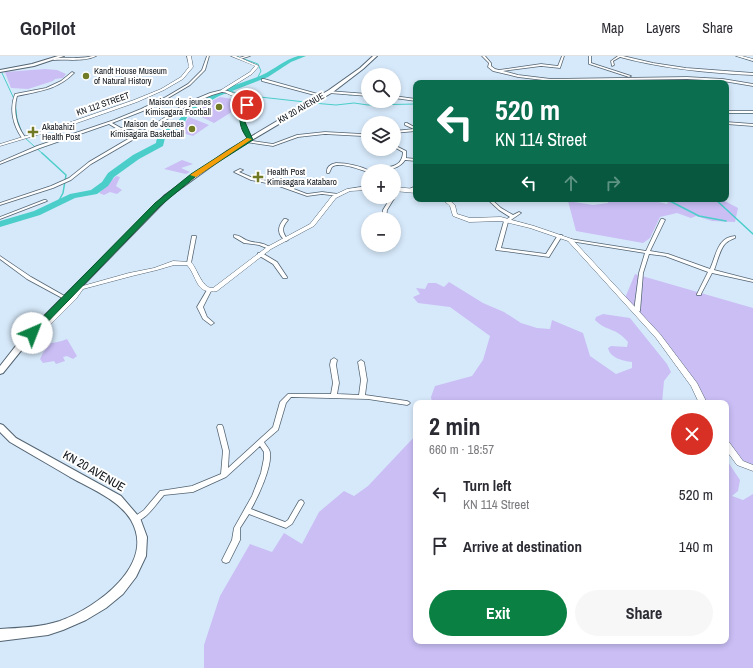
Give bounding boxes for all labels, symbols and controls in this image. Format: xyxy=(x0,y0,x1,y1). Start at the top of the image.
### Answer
text: GoPilot xyxy=(20,15,75,41)
text: Map xyxy=(602,19,624,37)
text: Layers xyxy=(646,19,680,37)
text: Share xyxy=(702,19,733,37)
place label: Kandt House Museum of Natural History xyxy=(94,65,167,87)
map controls xyxy=(361,68,401,252)
button: search xyxy=(361,68,401,108)
marker: Kandt House Museum of Natural History xyxy=(81,71,91,81)
pin xyxy=(230,88,264,122)
street label: KN 112 STREET xyxy=(75,89,132,119)
street label: KN 20 AVENUE xyxy=(275,90,327,126)
text: 520 m xyxy=(495,91,560,129)
icon: arrive xyxy=(236,94,258,116)
place label: Maison des jeunes Kimisagara Football xyxy=(145,96,211,118)
icon: left xyxy=(429,96,481,148)
marker: Maison des jeunes Kimisagara Football xyxy=(214,102,224,112)
button: layers xyxy=(361,116,401,156)
place label: Maison de Jeunes Kimisagara Basketball xyxy=(110,118,184,140)
place label: Akabahizi Health Post xyxy=(41,121,80,143)
marker: Maison de Jeunes Kimisagara Basketball xyxy=(187,124,197,134)
marker: Akabahizi Health Post xyxy=(27,126,39,138)
text: KN 114 Street xyxy=(495,127,587,152)
button: + xyxy=(361,164,401,204)
place label: Health Post Kimisagara Katabaro xyxy=(267,166,337,188)
marker: Health Post Kimisagara Katabaro xyxy=(252,171,264,183)
icon: left xyxy=(518,172,540,194)
icon: ahead xyxy=(560,172,582,194)
icon: right xyxy=(602,172,624,194)
button: − xyxy=(361,212,401,252)
position arrow xyxy=(11,312,53,354)
text: 2 min xyxy=(429,410,480,442)
button: close xyxy=(671,413,713,455)
text: 660 m · 18:57 xyxy=(429,441,494,458)
street label: KN 20 AVENUE xyxy=(60,447,128,495)
text: Turn left xyxy=(463,475,511,496)
icon: left xyxy=(429,483,451,505)
text: 520 m xyxy=(679,484,713,505)
text: KN 114 Street xyxy=(463,496,529,513)
icon: arrive xyxy=(429,535,451,557)
text: Arrive at destination xyxy=(463,536,582,557)
text: 140 m xyxy=(679,536,713,557)
button: Exit xyxy=(429,590,567,636)
button: Share xyxy=(575,590,713,636)

